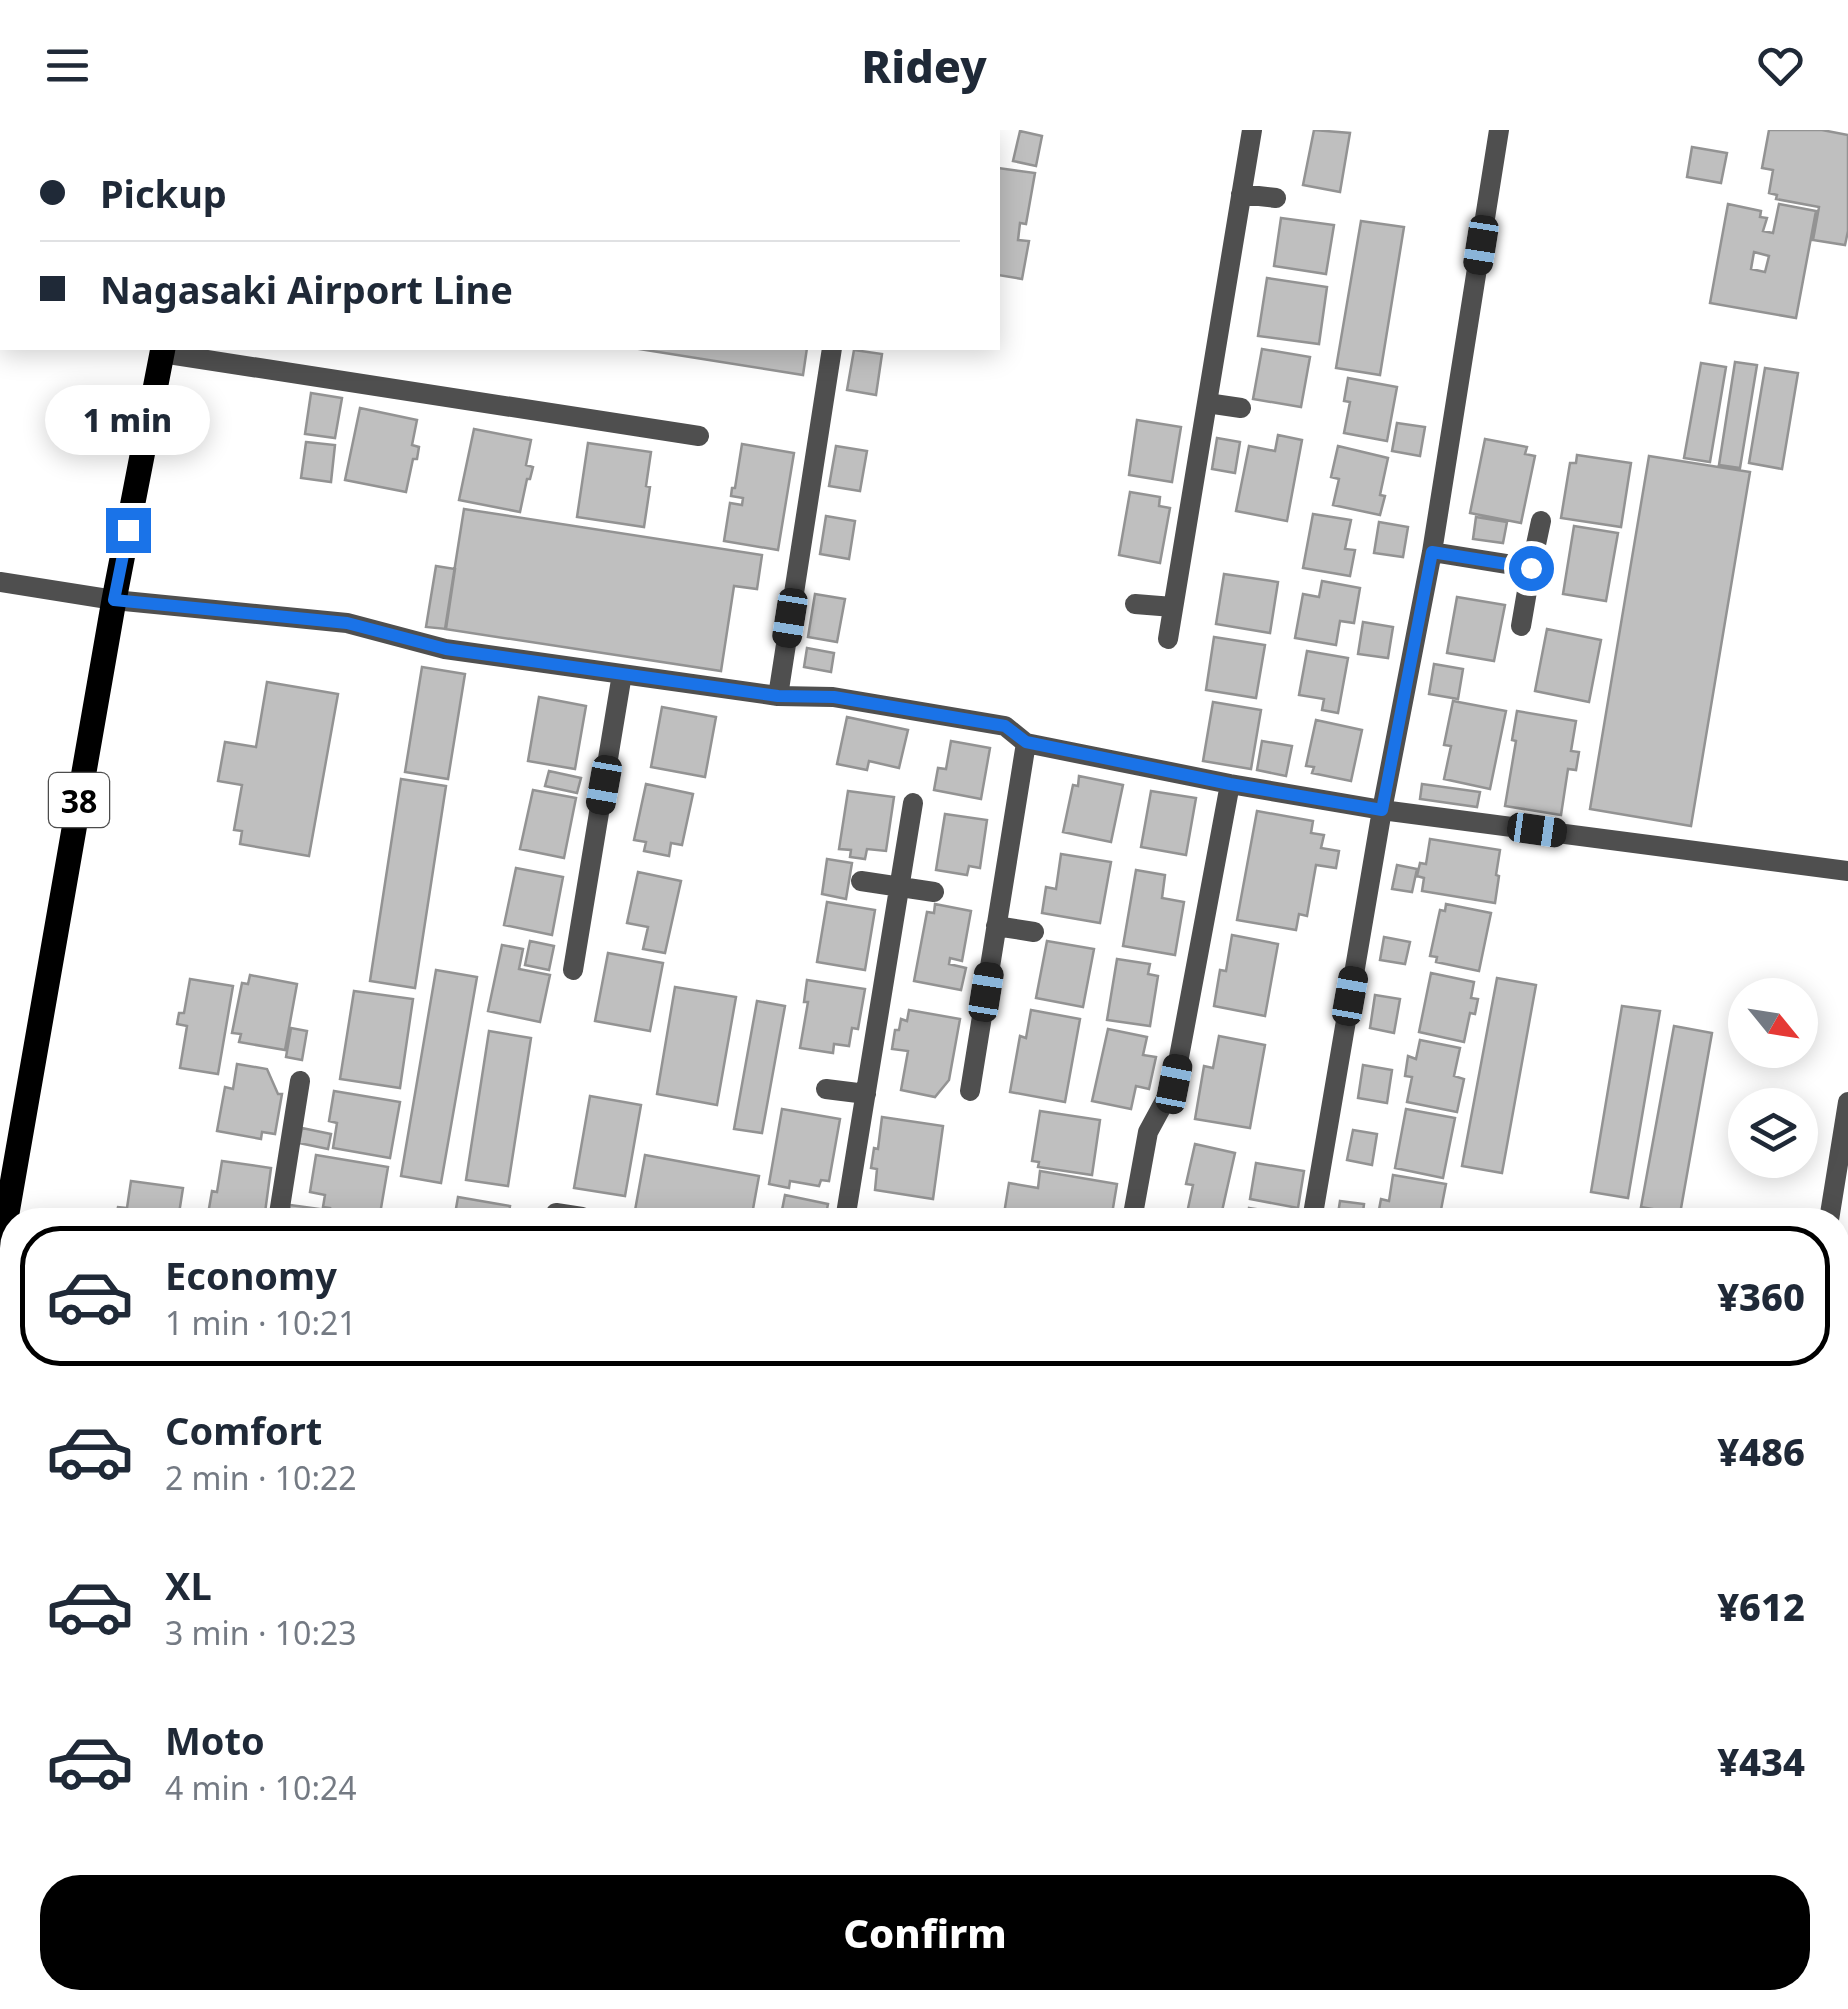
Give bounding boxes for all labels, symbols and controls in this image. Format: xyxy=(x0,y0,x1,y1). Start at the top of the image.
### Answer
text: Ridey xyxy=(861,35,987,96)
icon: menu xyxy=(40,38,95,93)
icon: heart xyxy=(1753,38,1808,93)
text: Pickup xyxy=(100,167,227,219)
car xyxy=(1461,213,1501,277)
text: Nagasaki Airport Line xyxy=(100,263,513,315)
callout: 1 min xyxy=(46,385,210,455)
text: 1 min xyxy=(83,398,172,441)
route end xyxy=(106,508,151,553)
route start xyxy=(1509,546,1554,591)
car xyxy=(770,586,810,650)
car xyxy=(584,753,624,817)
road number: 38 xyxy=(49,773,109,827)
car xyxy=(1505,811,1569,849)
car xyxy=(966,960,1006,1024)
car xyxy=(1330,964,1370,1028)
north arrow xyxy=(1728,978,1818,1068)
map controls xyxy=(1728,978,1818,1178)
car xyxy=(1154,1052,1194,1116)
button: layers xyxy=(1728,1088,1818,1178)
text: Economy xyxy=(165,1249,337,1301)
icon: car xyxy=(45,1251,135,1341)
text: ¥360 xyxy=(1717,1270,1805,1322)
text: 1 min · 10:21 xyxy=(165,1301,357,1344)
text: Comfort xyxy=(165,1404,322,1456)
icon: car xyxy=(45,1406,135,1496)
text: ¥486 xyxy=(1717,1425,1805,1477)
text: 2 min · 10:22 xyxy=(165,1456,357,1499)
text: XL xyxy=(165,1559,212,1611)
icon: car xyxy=(45,1561,135,1651)
text: ¥612 xyxy=(1717,1580,1805,1632)
text: 3 min · 10:23 xyxy=(165,1611,357,1654)
text: Moto xyxy=(165,1714,265,1766)
icon: car xyxy=(45,1716,135,1806)
text: ¥434 xyxy=(1717,1735,1805,1787)
text: 4 min · 10:24 xyxy=(165,1766,357,1809)
button: Confirm xyxy=(40,1875,1810,1990)

